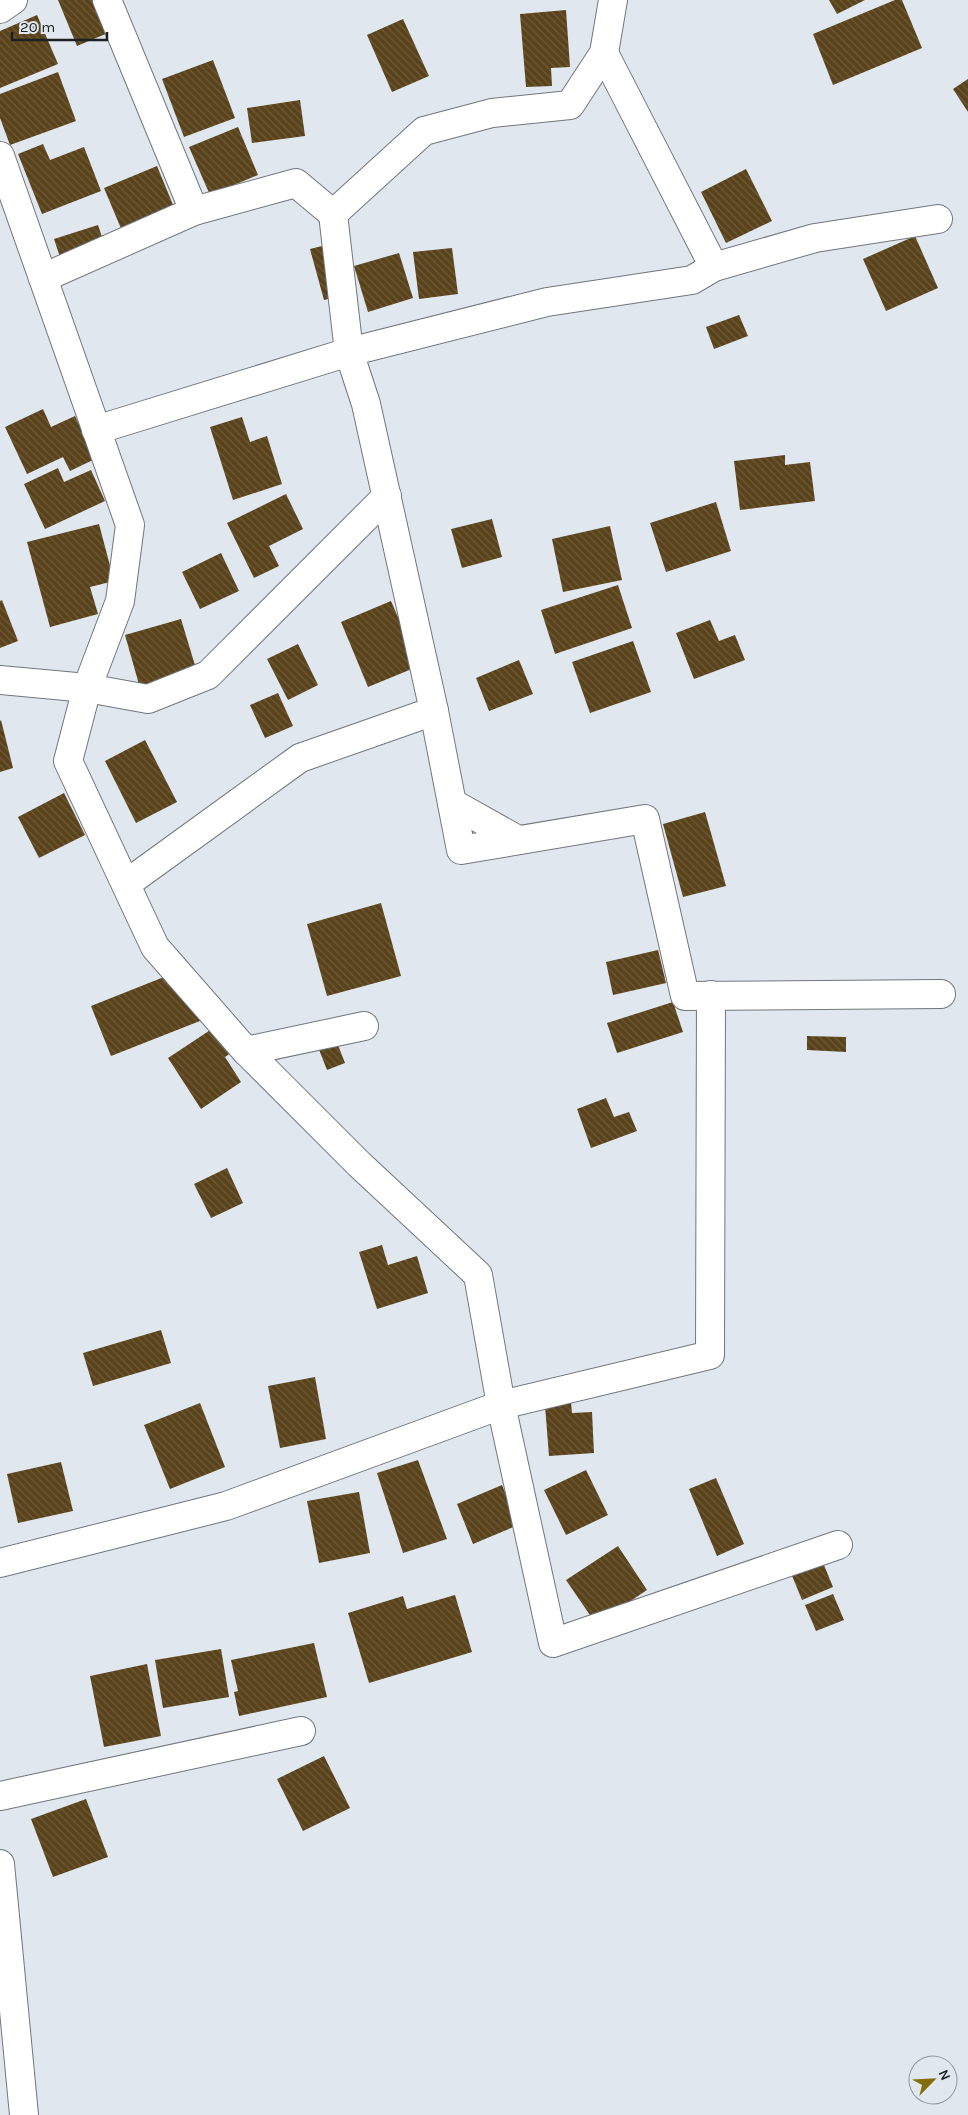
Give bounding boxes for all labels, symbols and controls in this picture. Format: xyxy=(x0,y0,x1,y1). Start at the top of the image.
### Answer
scale bar xyxy=(12,10,108,42)
text: 20 m xyxy=(20,18,55,36)
north arrow xyxy=(908,2055,958,2105)
text: N xyxy=(935,2067,954,2083)

